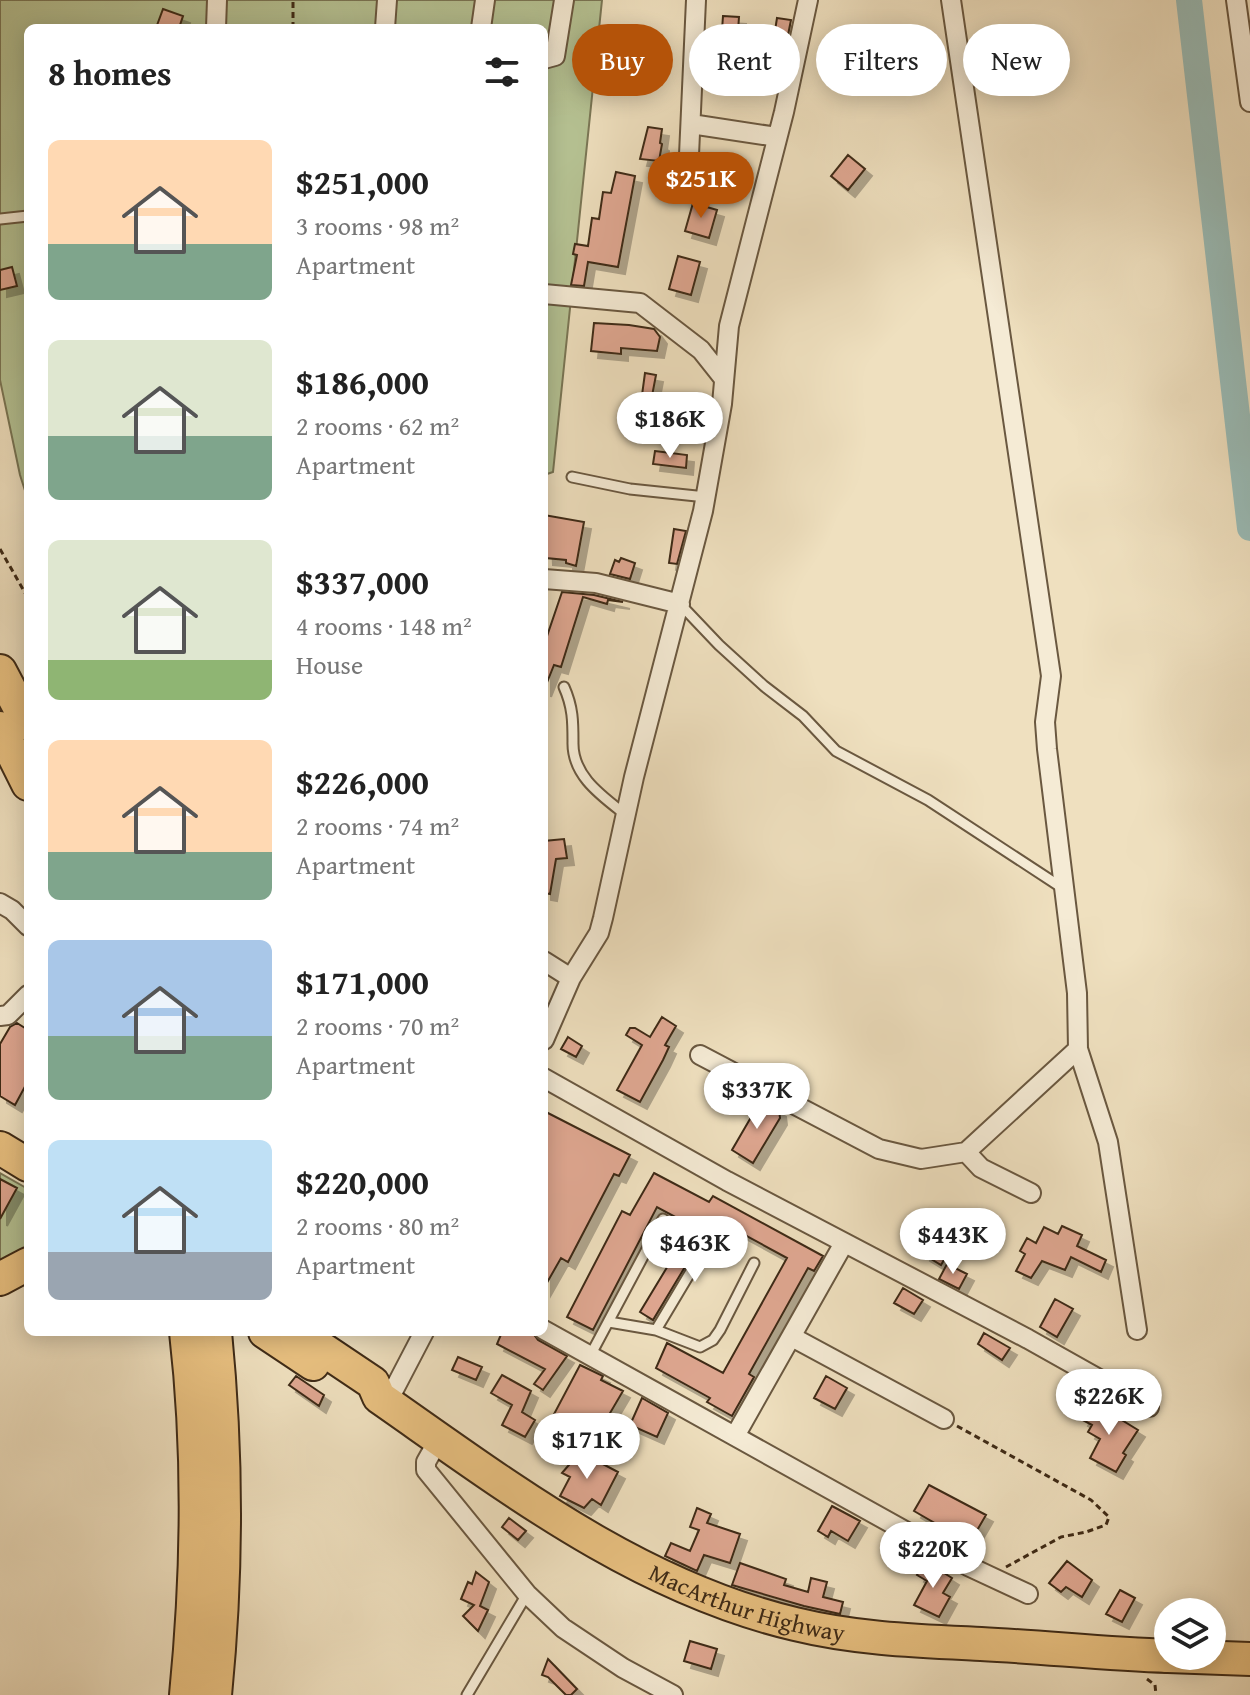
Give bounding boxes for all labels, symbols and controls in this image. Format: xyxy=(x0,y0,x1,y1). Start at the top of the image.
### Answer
chip: Buy xyxy=(572,24,673,96)
chip: Rent xyxy=(689,24,800,96)
chip: Filters xyxy=(816,24,947,96)
chip: New xyxy=(963,24,1070,96)
text: 8 homes xyxy=(48,48,172,97)
icon: filters xyxy=(480,50,524,94)
pin: $251K xyxy=(645,152,757,220)
text: $251,000 xyxy=(296,157,429,206)
text: $251K xyxy=(666,158,736,197)
icon: home xyxy=(112,172,208,268)
text: 3 rooms · 98 m² xyxy=(296,206,459,245)
text: Apartment xyxy=(296,245,415,284)
text: $186,000 xyxy=(296,357,429,406)
icon: home xyxy=(112,372,208,468)
pin: $186K xyxy=(614,392,726,460)
text: $186K xyxy=(635,398,705,437)
text: 2 rooms · 62 m² xyxy=(296,406,459,445)
text: Apartment xyxy=(296,445,415,484)
text: $337,000 xyxy=(296,557,429,606)
icon: home xyxy=(112,572,208,668)
text: 4 rooms · 148 m² xyxy=(296,606,472,645)
text: House xyxy=(296,645,363,684)
text: $226,000 xyxy=(296,757,429,806)
icon: home xyxy=(112,772,208,868)
text: 2 rooms · 74 m² xyxy=(296,806,459,845)
text: Apartment xyxy=(296,845,415,884)
text: $171,000 xyxy=(296,957,429,1006)
icon: home xyxy=(112,972,208,1068)
text: 2 rooms · 70 m² xyxy=(296,1006,459,1045)
text: Apartment xyxy=(296,1045,415,1084)
pin: $337K xyxy=(701,1063,813,1131)
text: $337K xyxy=(722,1069,792,1108)
text: $220,000 xyxy=(296,1157,429,1206)
icon: home xyxy=(112,1172,208,1268)
text: 2 rooms · 80 m² xyxy=(296,1206,459,1245)
pin: $443K xyxy=(897,1208,1009,1276)
text: $443K xyxy=(918,1214,988,1253)
pin: $463K xyxy=(639,1216,751,1284)
text: $463K xyxy=(660,1222,730,1261)
text: Apartment xyxy=(296,1245,415,1284)
pin: $226K xyxy=(1053,1369,1165,1437)
text: $226K xyxy=(1074,1375,1144,1414)
pin: $171K xyxy=(531,1413,643,1481)
text: $171K xyxy=(552,1419,622,1458)
pin: $220K xyxy=(877,1522,989,1590)
text: $220K xyxy=(898,1528,968,1567)
street label: MacArthur Highway xyxy=(643,1555,847,1650)
map controls xyxy=(1154,1598,1226,1670)
button: layers xyxy=(1154,1598,1226,1670)

